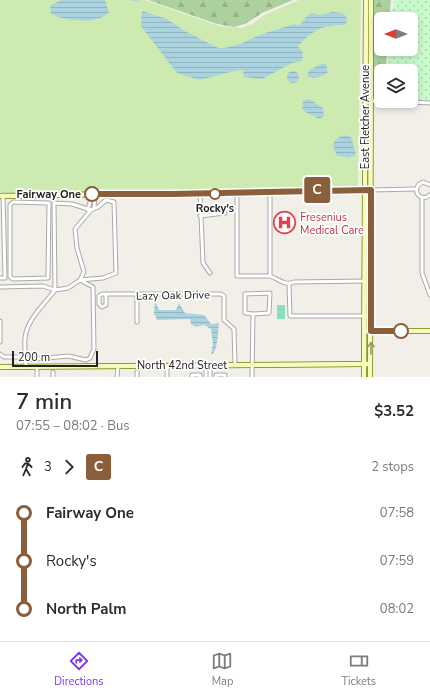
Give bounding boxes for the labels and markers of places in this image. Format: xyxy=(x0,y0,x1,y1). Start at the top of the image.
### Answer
marker: Fairway One xyxy=(84,186,100,202)
place label: Fairway One xyxy=(17,187,81,202)
marker: Rocky's xyxy=(209,188,221,200)
place label: Rocky's xyxy=(196,201,234,216)
hospital icon: Fresenius Medical Care xyxy=(272,210,298,236)
place label: Fresenius Medical Care xyxy=(300,210,364,238)
unlabelled marker xyxy=(393,323,409,339)

